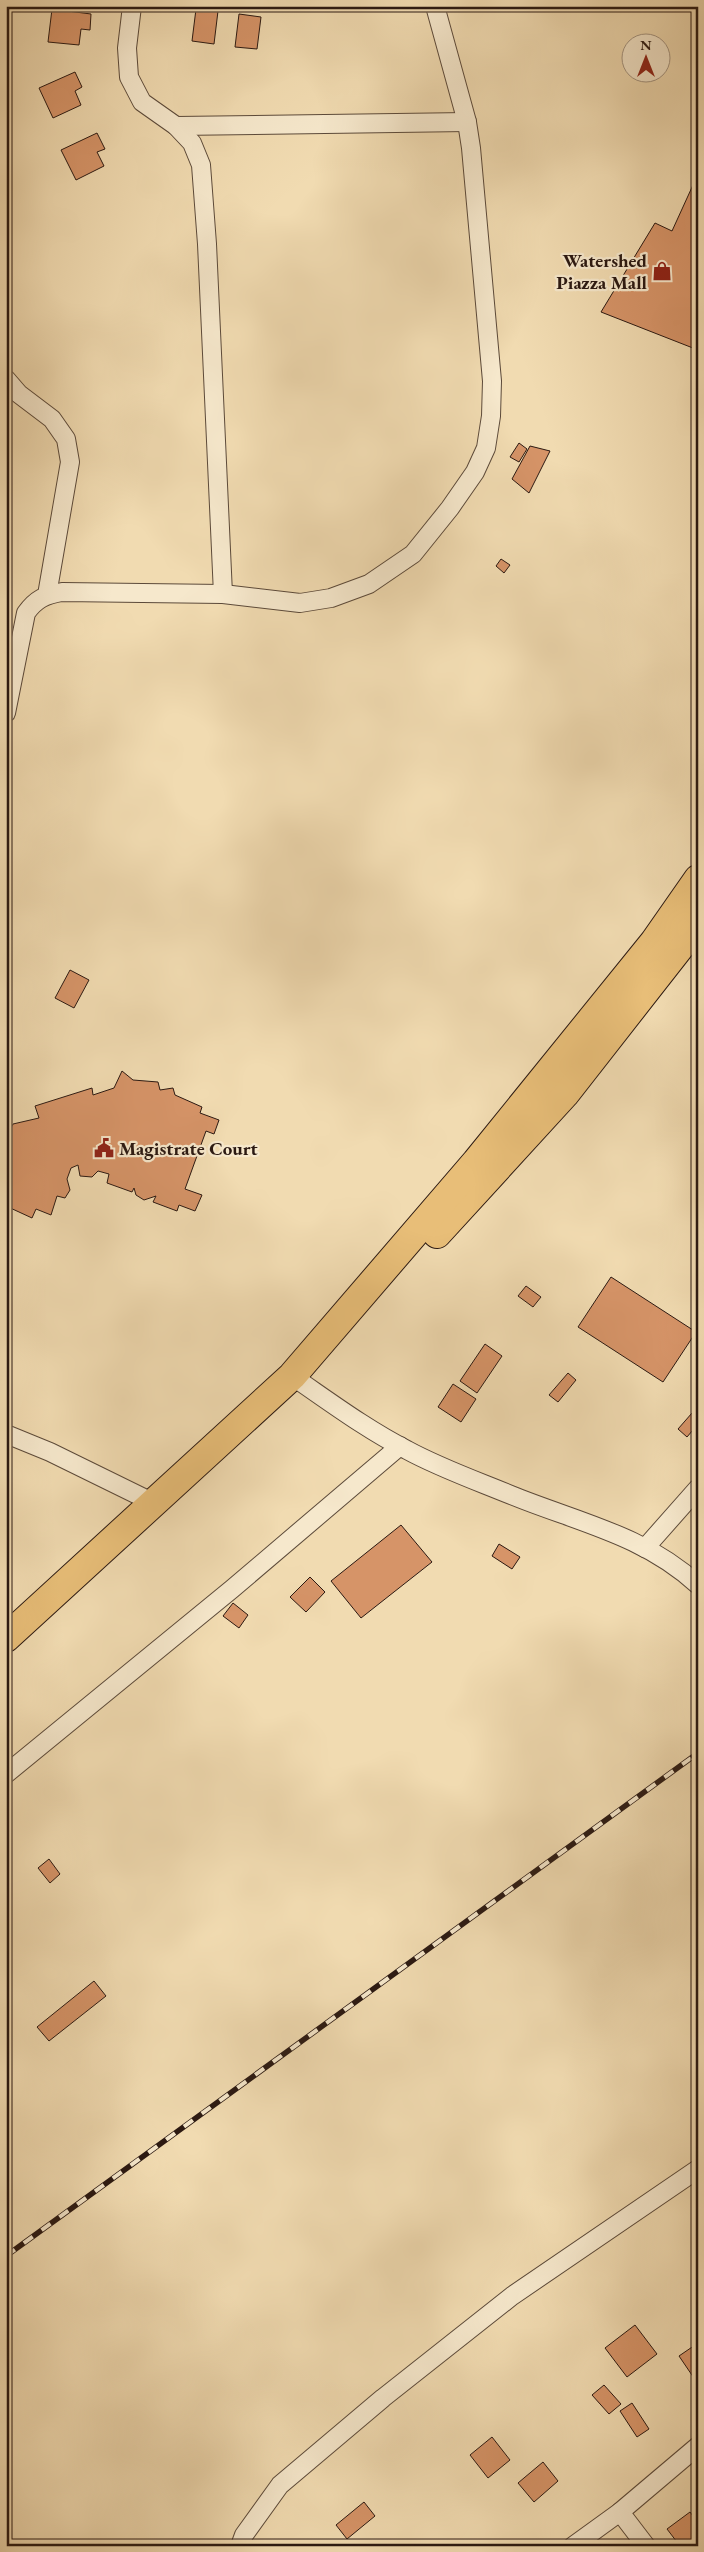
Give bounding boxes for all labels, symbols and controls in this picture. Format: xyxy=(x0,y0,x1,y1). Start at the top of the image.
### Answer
north arrow xyxy=(622,32,672,82)
text: N xyxy=(640,36,652,54)
place label: Watershed Piazza Mall xyxy=(556,248,648,295)
shop icon: Watershed Piazza Mall xyxy=(651,260,673,282)
place label: Magistrate Court xyxy=(119,1136,258,1161)
public building icon: Magistrate Court xyxy=(93,1137,115,1159)

